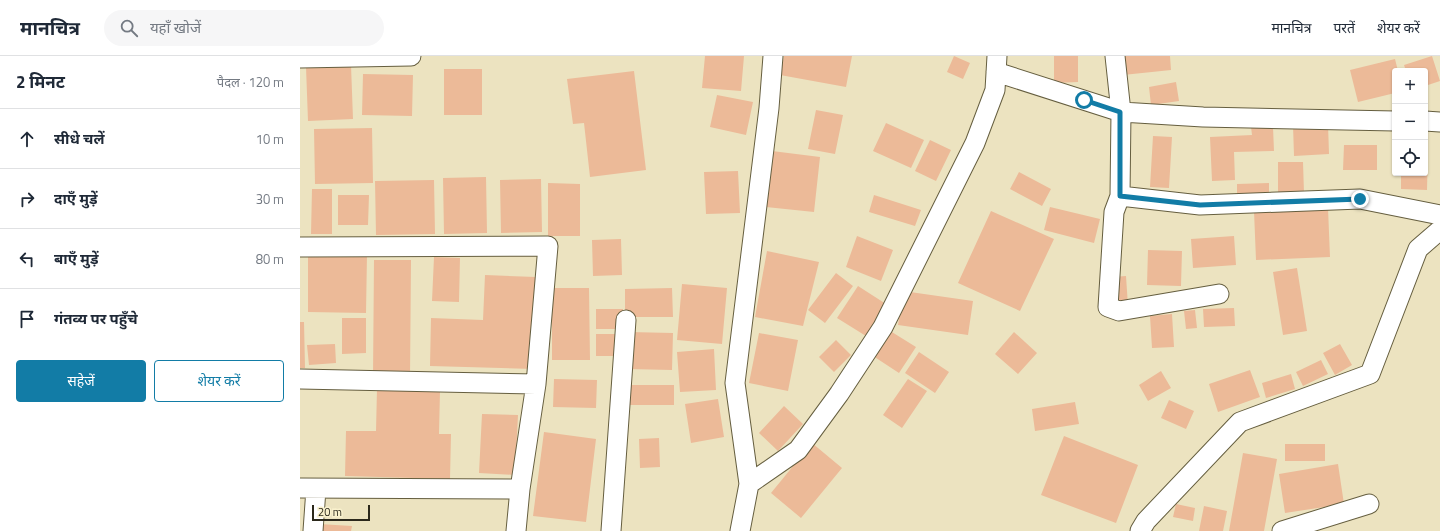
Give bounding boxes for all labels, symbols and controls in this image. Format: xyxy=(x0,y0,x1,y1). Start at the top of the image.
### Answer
search box xyxy=(104,10,384,46)
text: मानचित्र xyxy=(20,13,80,42)
text: यहाँ खोजें xyxy=(150,16,201,39)
icon: search xyxy=(118,17,140,39)
text: मानचित्र xyxy=(1271,17,1311,38)
text: परतें xyxy=(1333,17,1355,38)
text: शेयर करें xyxy=(1377,17,1420,38)
map controls xyxy=(1392,68,1428,176)
button: + xyxy=(1392,68,1428,104)
text: 2 मिनट xyxy=(16,69,65,95)
text: पैदल · 120 m xyxy=(217,72,284,92)
route start xyxy=(1075,91,1093,109)
button: − xyxy=(1392,104,1428,140)
text: सीधे चलें xyxy=(54,127,105,150)
icon: ahead xyxy=(16,128,38,150)
text: 10 m xyxy=(256,129,284,149)
button: locate xyxy=(1392,140,1428,176)
text: दाएँ मुड़ें xyxy=(54,187,98,210)
icon: right xyxy=(16,188,38,210)
text: 30 m xyxy=(256,189,284,209)
route end xyxy=(1351,190,1369,208)
text: बाएँ मुड़ें xyxy=(54,247,98,270)
icon: left xyxy=(16,248,38,270)
text: 80 m xyxy=(256,249,284,269)
text: गंतव्य पर पहुँचे xyxy=(54,307,138,330)
icon: arrive xyxy=(16,308,38,330)
button: सहेजें xyxy=(16,360,146,402)
button: शेयर करें xyxy=(154,360,284,402)
scale bar xyxy=(312,503,370,522)
text: 20 m xyxy=(318,504,342,520)

